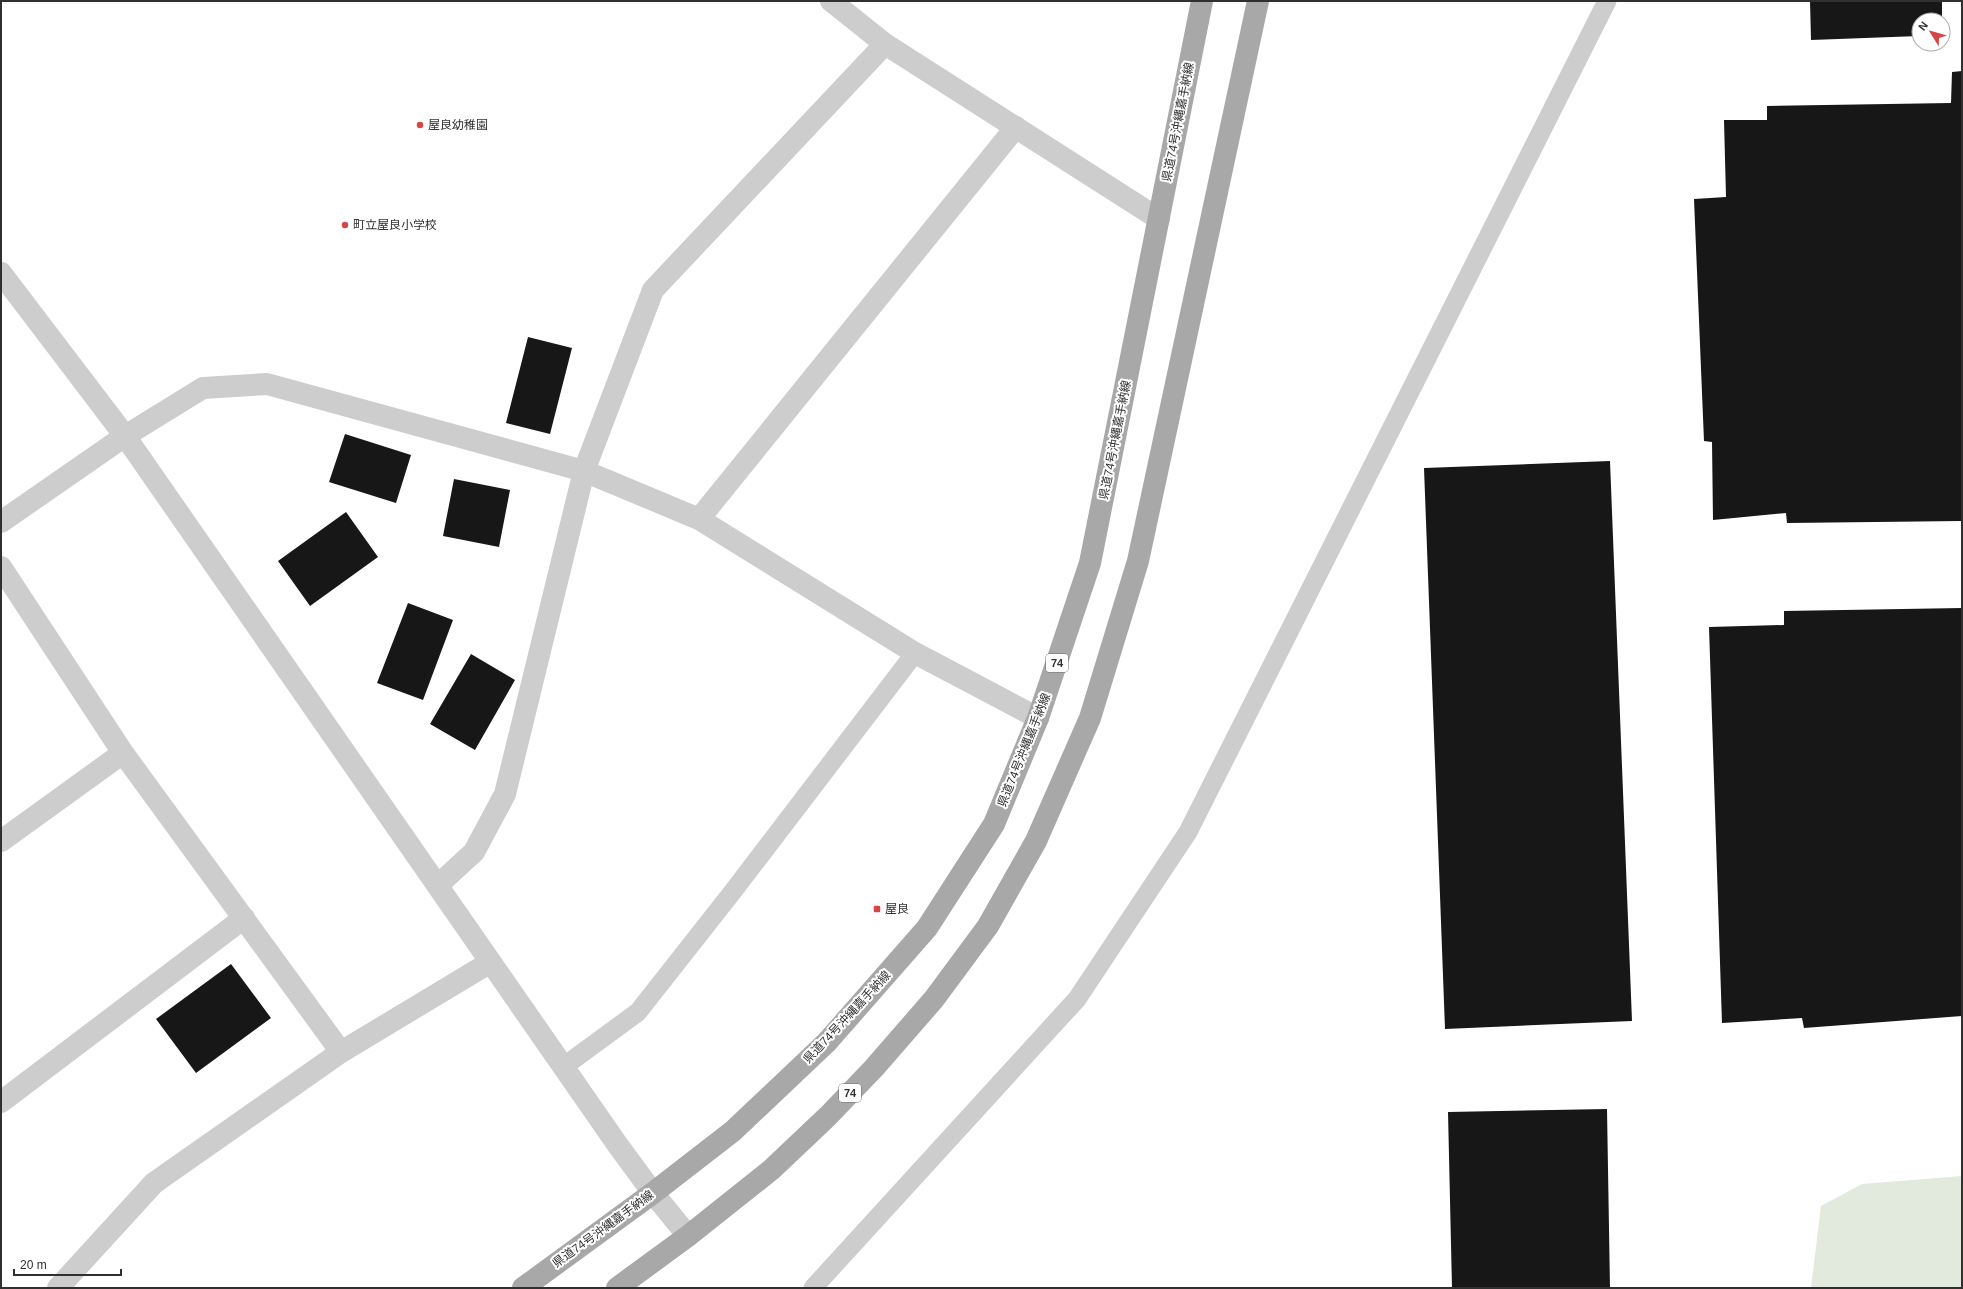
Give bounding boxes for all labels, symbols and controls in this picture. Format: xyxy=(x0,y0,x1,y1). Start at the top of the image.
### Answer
north arrow xyxy=(1911,12,1951,52)
text: N xyxy=(1916,19,1930,33)
street label: 県道74号沖縄嘉手納線 xyxy=(1160,61,1196,183)
place label: 屋良幼稚園 xyxy=(428,118,488,132)
marker: 屋良幼稚園 xyxy=(415,120,425,130)
place label: 町立屋良小学校 xyxy=(353,218,437,232)
marker: 町立屋良小学校 xyxy=(340,220,350,230)
street label: 県道74号沖縄嘉手納線 xyxy=(1097,379,1133,501)
road number: 74 xyxy=(1046,654,1068,672)
street label: 県道74号沖縄嘉手納線 xyxy=(995,691,1053,809)
place label: 屋良 xyxy=(885,902,909,916)
marker: 屋良 xyxy=(872,904,882,914)
street label: 県道74号沖縄嘉手納線 xyxy=(800,968,894,1066)
road number: 74 xyxy=(839,1084,861,1102)
street label: 県道74号沖縄嘉手納線 xyxy=(550,1188,656,1270)
scale bar xyxy=(14,1251,121,1277)
text: 20 m xyxy=(20,1258,47,1272)

